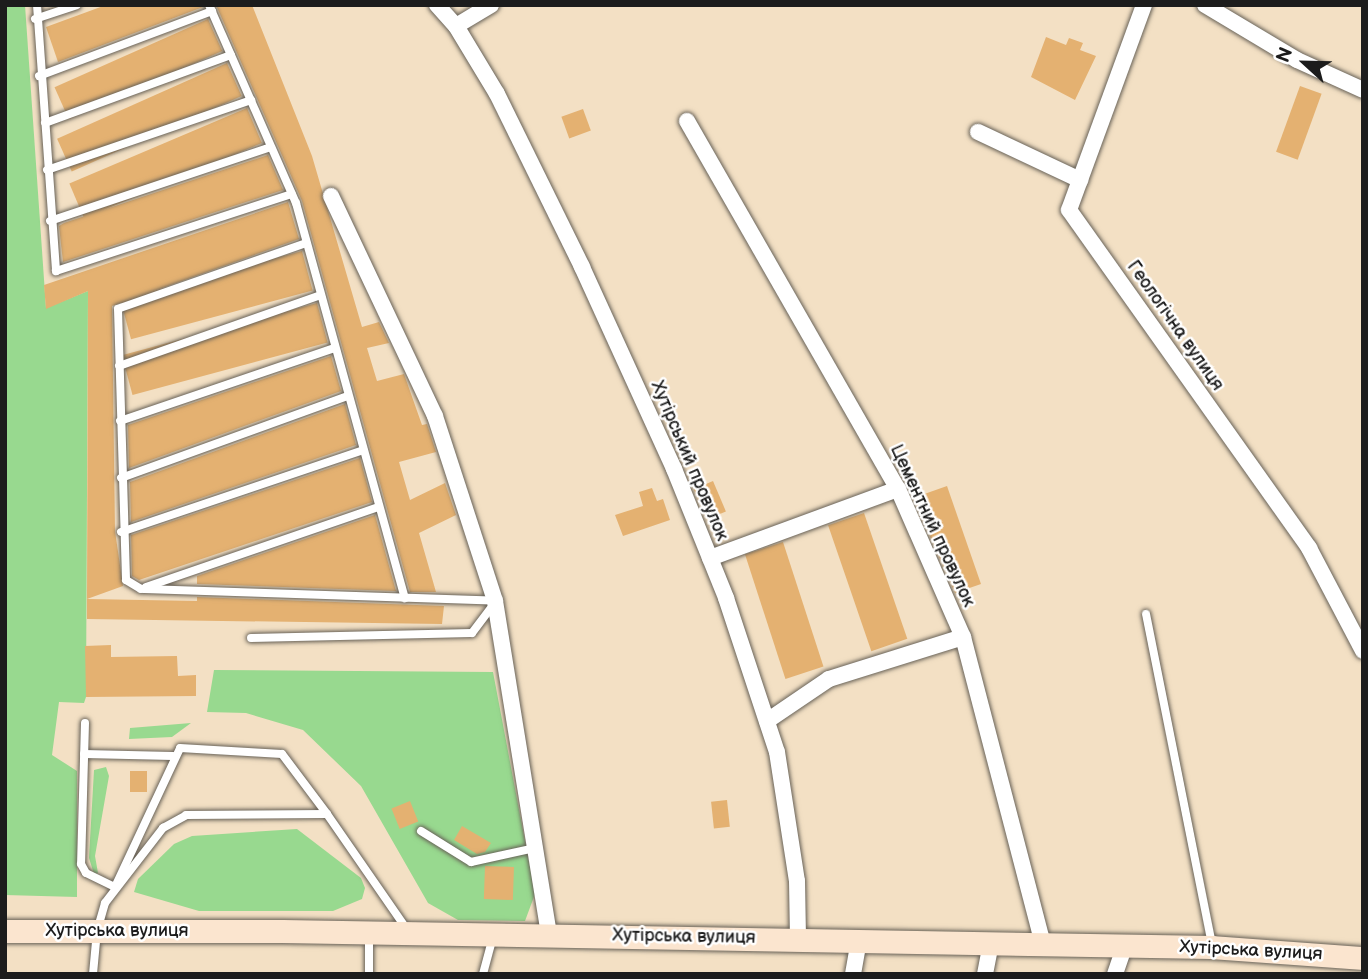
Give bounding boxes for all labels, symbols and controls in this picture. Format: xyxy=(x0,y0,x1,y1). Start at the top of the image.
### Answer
north arrow xyxy=(1270,28,1340,98)
text: N xyxy=(1272,44,1298,66)
street label: Геологічна вулиця xyxy=(1122,257,1228,395)
street label: Хутірський провулок xyxy=(646,378,732,544)
street label: Цементний провулок xyxy=(885,441,979,611)
street label: Хутірська вулиця xyxy=(45,920,189,942)
street label: Хутірська вулиця xyxy=(612,925,756,949)
street label: Хутірська вулиця xyxy=(1179,936,1323,966)

